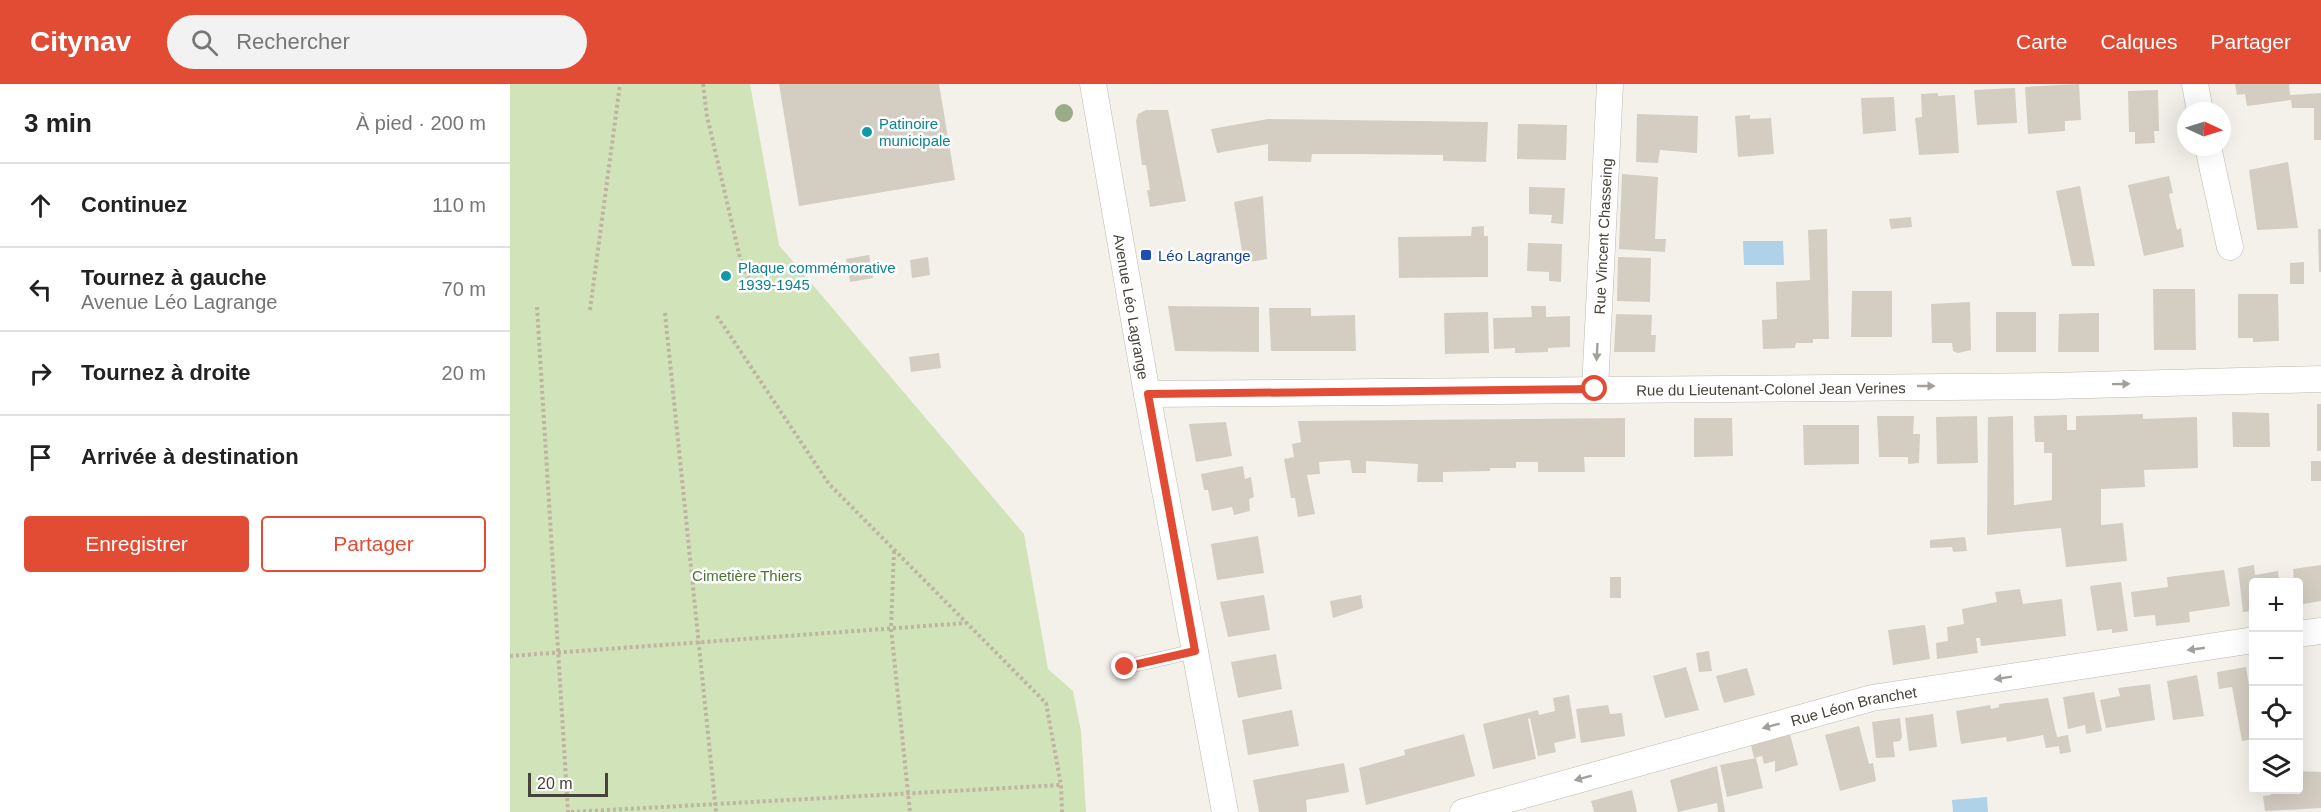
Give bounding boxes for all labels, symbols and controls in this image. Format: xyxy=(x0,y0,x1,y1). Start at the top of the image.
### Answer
search box xyxy=(167,15,587,69)
text: Citynav xyxy=(30,26,131,57)
icon: search xyxy=(188,26,221,59)
text: Rechercher xyxy=(236,29,350,54)
text: Carte xyxy=(2016,30,2067,53)
text: Calques xyxy=(2100,30,2177,53)
text: Partager xyxy=(2210,30,2291,53)
north arrow xyxy=(2177,102,2231,156)
text: 3 min xyxy=(24,108,92,138)
text: À pied · 200 m xyxy=(356,112,486,134)
place label: Patinoire municipale xyxy=(879,115,951,149)
marker: Patinoire municipale xyxy=(860,125,874,139)
street label: Rue Vincent Chasseing xyxy=(1590,158,1615,315)
icon: ahead xyxy=(24,189,57,222)
text: Continuez xyxy=(81,192,187,217)
text: 110 m xyxy=(432,194,486,216)
street label: Avenue Léo Lagrange xyxy=(1111,233,1153,381)
place label: Léo Lagrange xyxy=(1158,247,1251,264)
marker: Léo Lagrange xyxy=(1139,248,1153,262)
place label: Plaque commémorative 1939-1945 xyxy=(738,259,896,293)
text: Tournez à gauche xyxy=(81,265,266,290)
marker: Plaque commémorative 1939-1945 xyxy=(719,269,733,283)
icon: left xyxy=(24,273,57,306)
text: 70 m xyxy=(442,278,486,300)
text: Avenue Léo Lagrange xyxy=(81,291,277,313)
one-way arrow xyxy=(1592,343,1601,362)
icon: right xyxy=(24,357,57,390)
text: Tournez à droite xyxy=(81,360,251,385)
text: 20 m xyxy=(442,362,486,384)
route start xyxy=(1581,375,1607,401)
street label: Rue du Lieutenant-Colonel Jean Verines xyxy=(1636,379,1906,398)
one-way arrow xyxy=(2112,379,2131,389)
one-way arrow xyxy=(1917,381,1936,391)
icon: arrive xyxy=(24,441,57,474)
text: Arrivée à destination xyxy=(81,444,299,469)
button: Enregistrer xyxy=(24,516,249,572)
button: Partager xyxy=(261,516,486,572)
park label: Cimetière Thiers xyxy=(692,567,802,584)
map controls xyxy=(2249,578,2303,794)
button: + xyxy=(2249,578,2303,632)
button: − xyxy=(2249,632,2303,686)
one-way arrow xyxy=(2186,644,2205,653)
route end xyxy=(1111,653,1137,679)
one-way arrow xyxy=(1993,673,2012,682)
street label: Rue Léon Branchet xyxy=(1789,683,1919,729)
button: locate xyxy=(2249,686,2303,740)
one-way arrow xyxy=(1762,722,1780,732)
button: layers xyxy=(2249,740,2303,794)
scale bar xyxy=(528,770,608,798)
one-way arrow xyxy=(1574,774,1592,784)
text: 20 m xyxy=(537,775,573,792)

